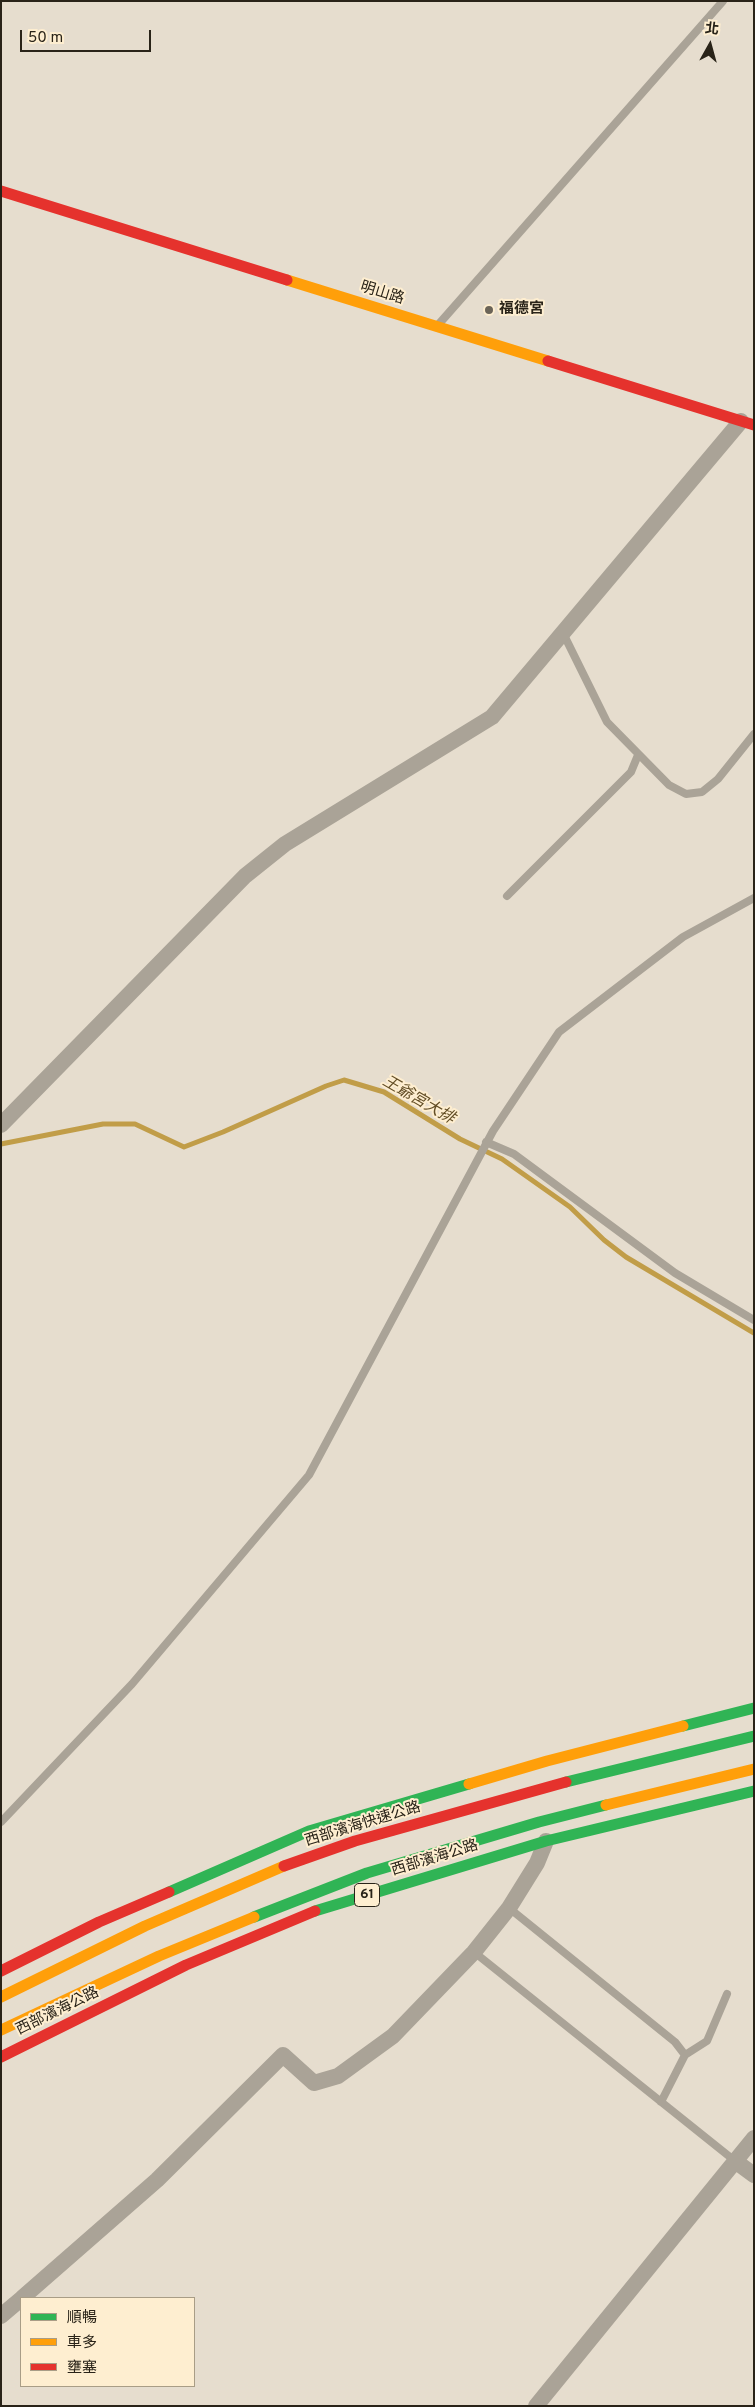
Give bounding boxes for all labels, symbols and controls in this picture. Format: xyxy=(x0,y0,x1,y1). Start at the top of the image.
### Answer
scale bar xyxy=(22,20,154,52)
north arrow xyxy=(685,20,735,70)
text: 北 xyxy=(704,20,720,39)
text: 50 m xyxy=(28,29,63,48)
street label: 明山路 xyxy=(358,279,406,309)
place label: 福德宮 xyxy=(499,301,544,319)
marker: 福德宮 xyxy=(483,304,495,316)
water label: 王爺宮大排 xyxy=(379,1073,457,1129)
street label: 西部濱海快速公路 xyxy=(303,1799,423,1851)
street label: 西部濱海公路 xyxy=(389,1837,481,1881)
road number: 61 xyxy=(354,1884,380,1906)
street label: 西部濱海公路 xyxy=(14,1984,102,2040)
legend xyxy=(20,2297,195,2387)
text: 順暢 xyxy=(67,2309,97,2328)
text: 車多 xyxy=(67,2334,97,2353)
text: 壅塞 xyxy=(67,2359,97,2378)

